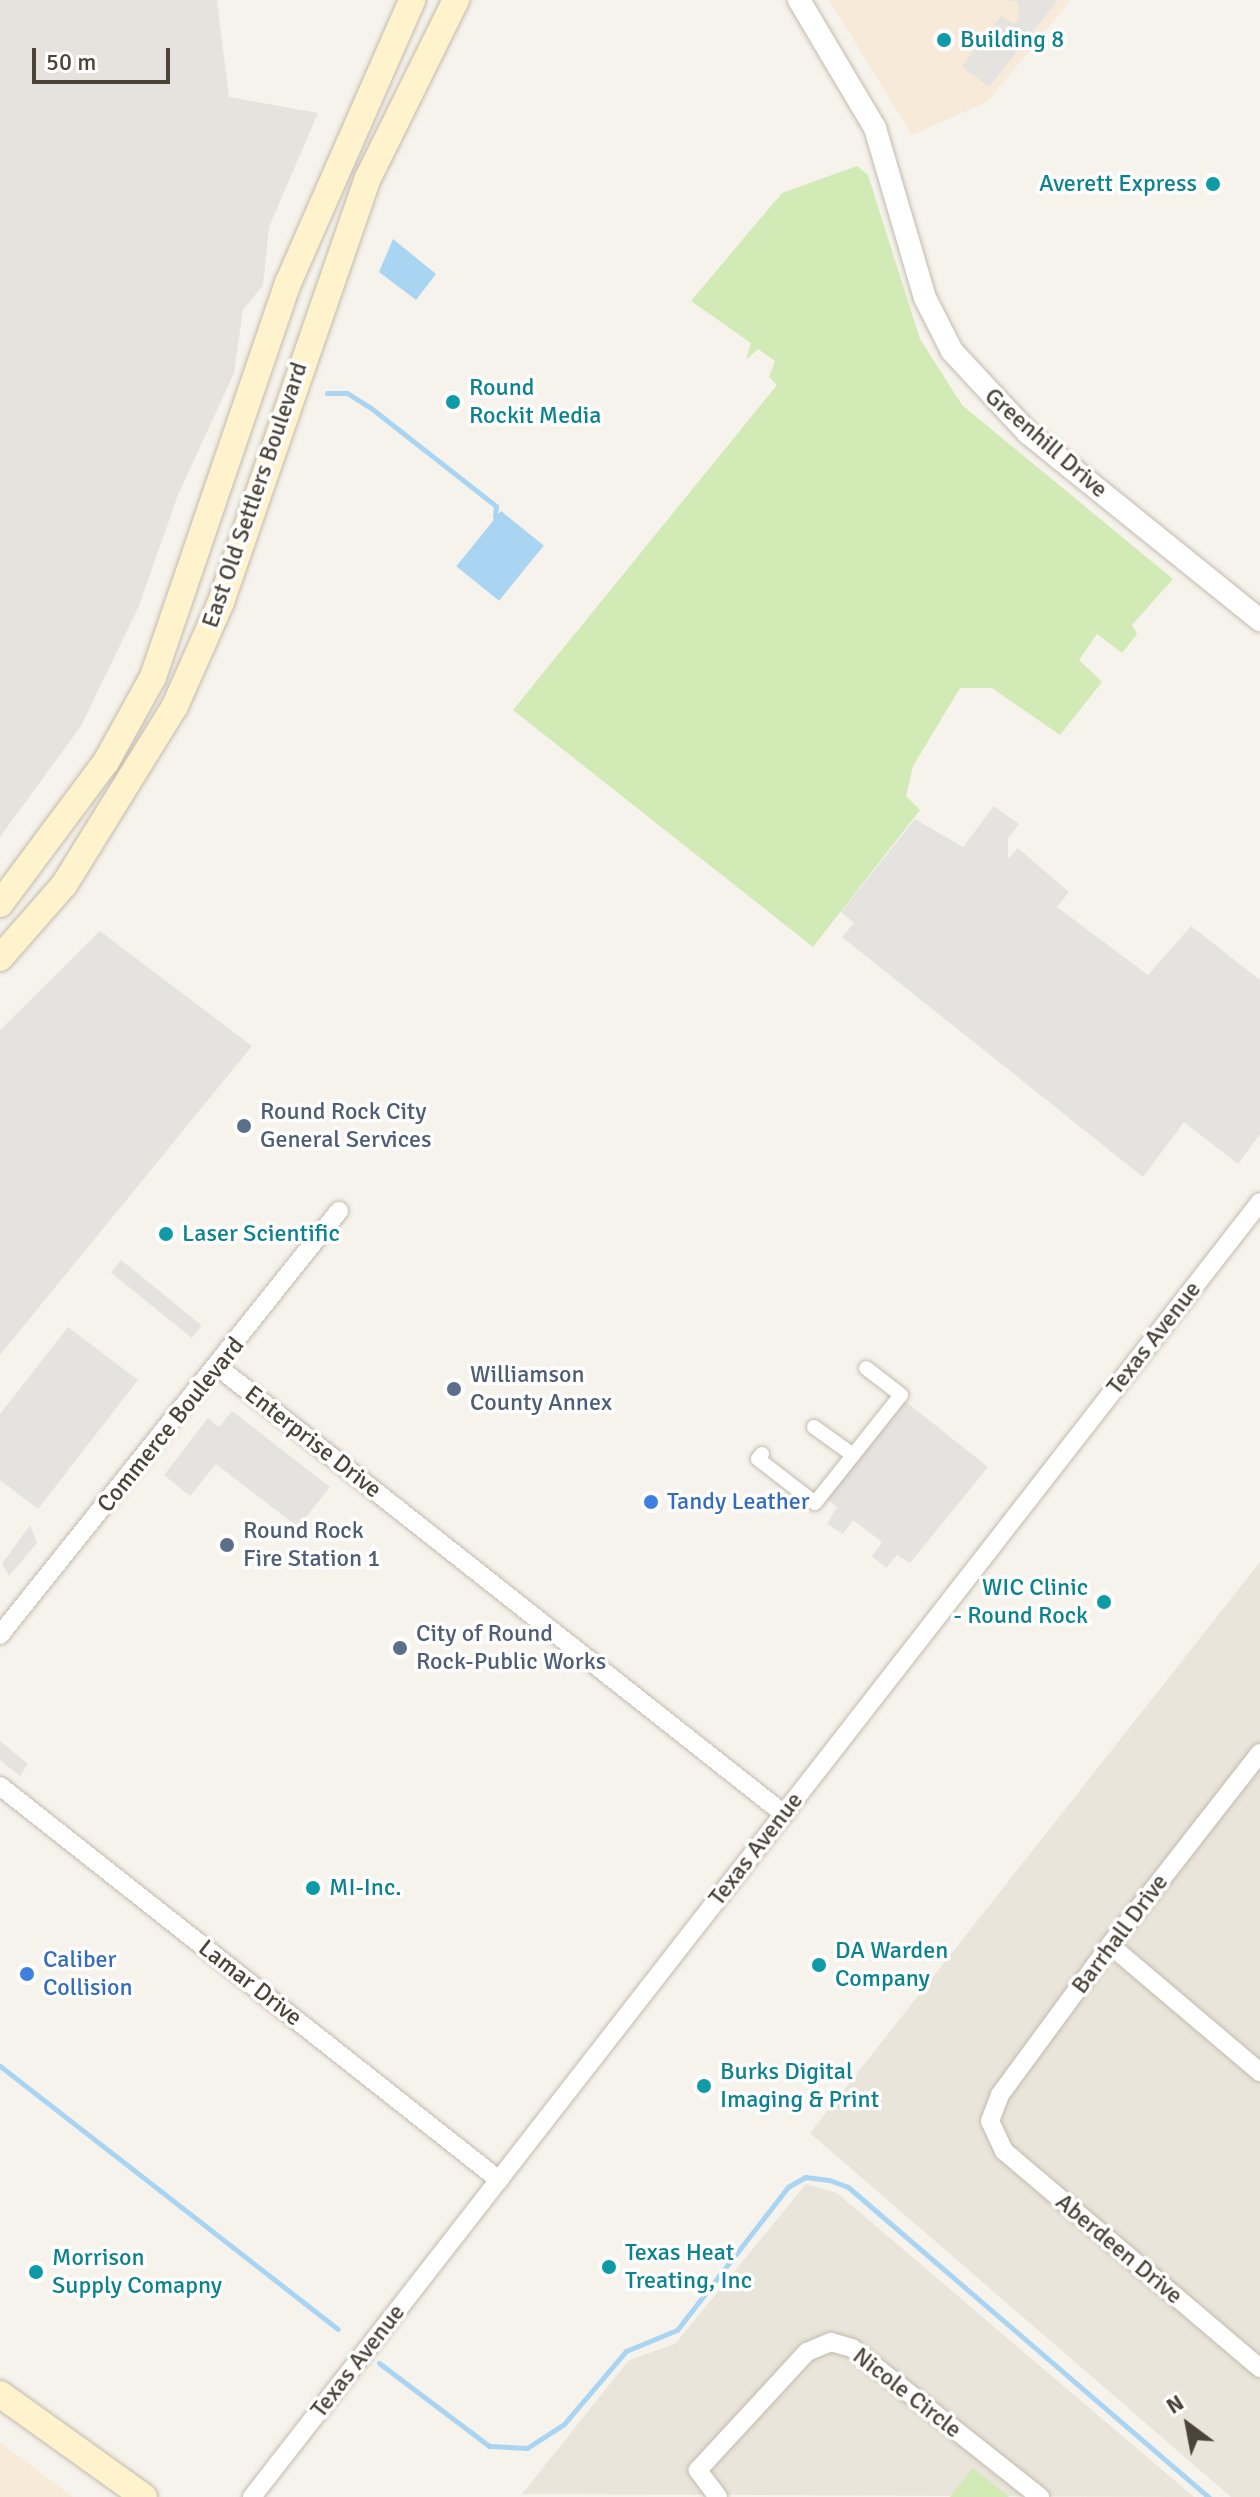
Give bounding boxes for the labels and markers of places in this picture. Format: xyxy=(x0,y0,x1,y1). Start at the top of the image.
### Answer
place label: Building 8 xyxy=(960,26,1064,54)
marker: Building 8 xyxy=(935,31,953,49)
place label: Averett Express xyxy=(1039,170,1197,198)
marker: Averett Express xyxy=(1204,175,1222,193)
place label: Round Rockit Media xyxy=(469,374,602,430)
marker: Round Rockit Media xyxy=(444,393,462,411)
place label: Round Rock City General Services xyxy=(260,1098,431,1154)
marker: Round Rock City General Services xyxy=(235,1117,253,1135)
place label: Laser Scientific xyxy=(182,1220,340,1248)
marker: Laser Scientific xyxy=(157,1225,175,1243)
place label: Williamson County Annex xyxy=(470,1361,612,1417)
marker: Williamson County Annex xyxy=(445,1380,463,1398)
place label: Tandy Leather xyxy=(667,1488,810,1516)
marker: Tandy Leather xyxy=(642,1493,660,1511)
place label: Round Rock Fire Station 1 xyxy=(243,1517,380,1573)
marker: Round Rock Fire Station 1 xyxy=(218,1536,236,1554)
place label: WIC Clinic - Round Rock xyxy=(954,1574,1088,1630)
marker: WIC Clinic - Round Rock xyxy=(1095,1593,1113,1611)
place label: City of Round Rock-Public Works xyxy=(416,1620,606,1676)
marker: City of Round Rock-Public Works xyxy=(391,1639,409,1657)
place label: MI-Inc. xyxy=(329,1874,402,1902)
marker: MI-Inc. xyxy=(304,1879,322,1897)
place label: DA Warden Company xyxy=(835,1937,948,1993)
place label: Caliber Collision xyxy=(43,1946,133,2002)
marker: DA Warden Company xyxy=(810,1956,828,1974)
marker: Caliber Collision xyxy=(18,1965,36,1983)
place label: Burks Digital Imaging & Print xyxy=(720,2058,879,2114)
marker: Burks Digital Imaging & Print xyxy=(695,2077,713,2095)
place label: Texas Heat Treating, Inc xyxy=(625,2239,752,2295)
place label: Morrison Supply Comapny xyxy=(52,2244,222,2300)
marker: Texas Heat Treating, Inc xyxy=(600,2258,618,2276)
marker: Morrison Supply Comapny xyxy=(27,2263,45,2281)

